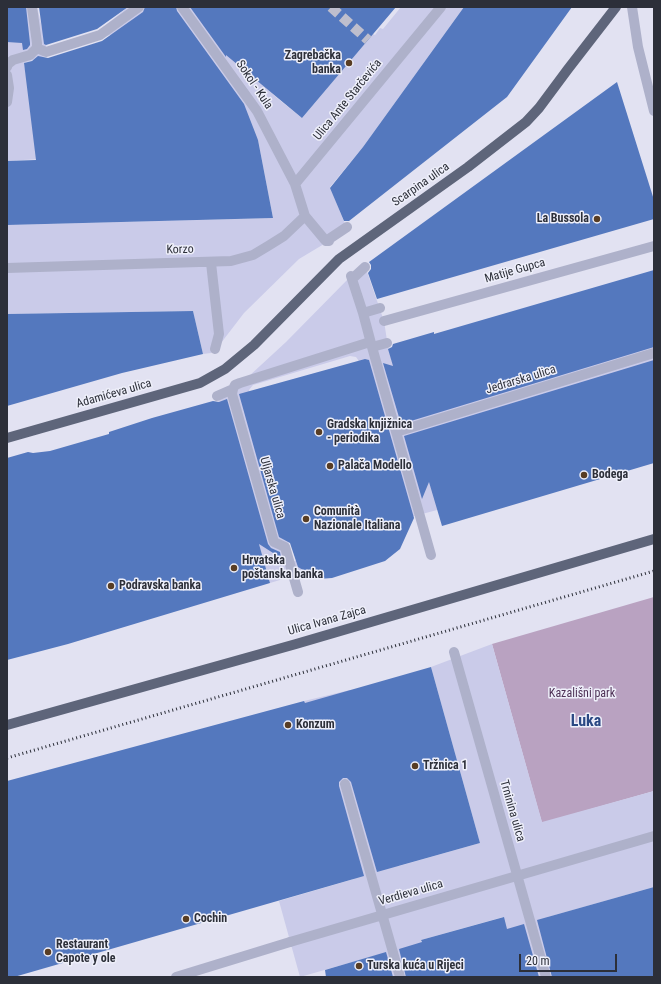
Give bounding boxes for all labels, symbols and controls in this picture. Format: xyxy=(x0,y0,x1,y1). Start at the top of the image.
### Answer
place label: Zagrebačka banka xyxy=(285,49,341,77)
street label: Ulica Ante Starčevića xyxy=(311,56,385,144)
street label: Sokol - Kula xyxy=(232,58,276,112)
marker: Zagrebačka banka xyxy=(344,58,354,68)
street label: Scarpina ulica xyxy=(390,160,452,210)
place label: La Bussola xyxy=(537,212,589,226)
marker: La Bussola xyxy=(592,214,602,224)
street label: Korzo xyxy=(166,243,194,257)
street label: Matije Gupca xyxy=(483,255,547,287)
street label: Jedrarska ulica xyxy=(484,363,558,397)
street label: Adamićeva ulica xyxy=(75,376,153,412)
place label: Gradska knjižnica - periodika xyxy=(327,418,412,446)
marker: Gradska knjižnica - periodika xyxy=(314,427,324,437)
street label: Uljarska ulica xyxy=(256,455,288,521)
place label: Palača Modello xyxy=(338,459,412,473)
marker: Palača Modello xyxy=(325,461,335,471)
place label: Bodega xyxy=(592,468,628,482)
marker: Bodega xyxy=(579,470,589,480)
place label: Comunità Nazionale Italiana xyxy=(314,505,400,533)
marker: Comunità Nazionale Italiana xyxy=(301,514,311,524)
place label: Hrvatska poštanska banka xyxy=(242,554,323,582)
marker: Hrvatska poštanska banka xyxy=(229,563,239,573)
place label: Podravska banka xyxy=(119,579,201,593)
marker: Podravska banka xyxy=(106,581,116,591)
street label: Ulica Ivana Zajca xyxy=(286,603,368,639)
park label: Kazališni park xyxy=(549,687,615,701)
district label: Luka xyxy=(571,712,601,732)
place label: Konzum xyxy=(296,718,335,732)
marker: Konzum xyxy=(283,720,293,730)
place label: Tržnica 1 xyxy=(423,759,467,773)
marker: Tržnica 1 xyxy=(410,761,420,771)
street label: Trninina ulica xyxy=(496,778,528,844)
street label: Verdieva ulica xyxy=(377,877,445,909)
place label: Cochin xyxy=(194,912,227,926)
marker: Cochin xyxy=(181,914,191,924)
place label: Restaurant Capote y ole xyxy=(56,938,115,966)
scale bar xyxy=(521,946,619,972)
marker: Restaurant Capote y ole xyxy=(43,947,53,957)
text: 20 m xyxy=(526,954,550,968)
place label: Turska kuća u Rijeci xyxy=(367,959,464,973)
marker: Turska kuća u Rijeci xyxy=(354,961,364,971)

